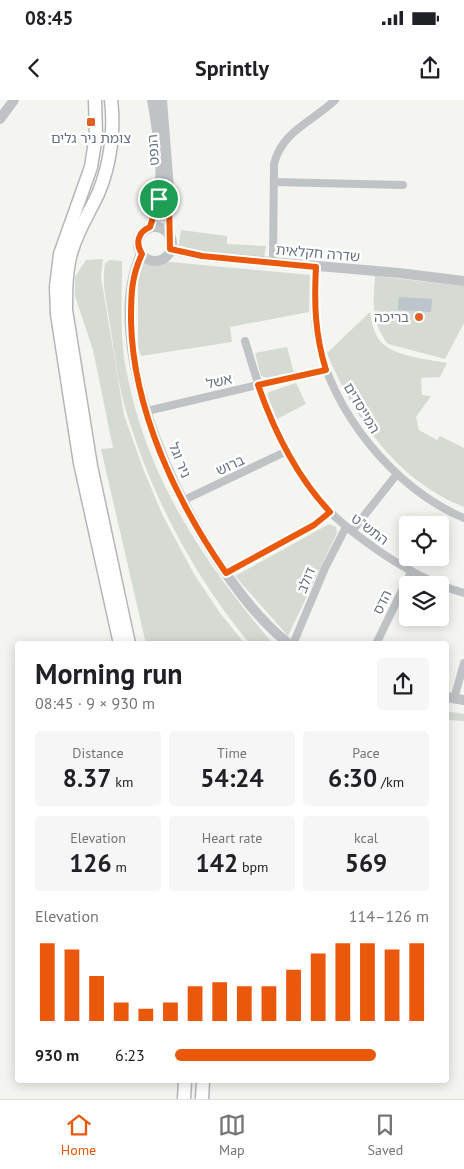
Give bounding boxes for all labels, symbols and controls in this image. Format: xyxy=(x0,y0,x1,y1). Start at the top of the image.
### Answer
text: 08:45 xyxy=(25,6,73,30)
icon: back xyxy=(20,54,48,82)
text: Sprintly xyxy=(195,54,269,82)
icon: share xyxy=(416,54,444,82)
marker: צומת ניר גלים xyxy=(85,116,97,128)
place label: צומת ניר גלים xyxy=(51,129,131,147)
street label: הנפט xyxy=(143,134,163,166)
pin xyxy=(138,178,180,220)
icon: arrive xyxy=(145,185,173,213)
street label: שדרה חקלאית xyxy=(275,240,361,266)
place label: בריכה xyxy=(374,308,409,326)
marker: בריכה xyxy=(413,311,425,323)
street label: אשל xyxy=(204,369,234,393)
street label: המייסדים xyxy=(340,379,384,437)
street label: ניר וגל xyxy=(165,440,195,480)
street label: ברוש xyxy=(213,451,247,479)
street label: התש"ט xyxy=(348,509,392,549)
map controls xyxy=(399,516,449,626)
button: locate xyxy=(399,516,449,566)
street label: דולב xyxy=(293,564,320,596)
button: layers xyxy=(399,576,449,626)
street label: הדס xyxy=(368,587,396,617)
text: Morning run xyxy=(35,655,183,692)
button: share xyxy=(377,658,429,710)
text: 08:45 · 9 × 930 m xyxy=(35,693,155,713)
text: Distance xyxy=(72,744,124,762)
text: Time xyxy=(217,744,247,762)
text: Pace xyxy=(352,744,380,762)
text: 8.37 xyxy=(63,762,111,794)
text: 54:24 xyxy=(200,762,264,794)
text: 6:30 xyxy=(328,762,377,794)
text: km xyxy=(111,773,133,791)
text: /km xyxy=(377,773,404,791)
text: Elevation xyxy=(70,829,126,847)
text: Heart rate xyxy=(202,829,262,847)
text: kcal xyxy=(354,829,378,847)
text: 126 xyxy=(69,847,112,879)
text: 142 xyxy=(196,847,238,879)
text: 569 xyxy=(345,847,387,879)
text: m xyxy=(112,858,127,876)
text: bpm xyxy=(238,858,268,876)
text: Elevation xyxy=(35,906,99,926)
text: 114–126 m xyxy=(349,906,429,926)
text: 930 m xyxy=(35,1045,79,1065)
text: 6:23 xyxy=(115,1045,145,1065)
tab: Home xyxy=(61,1111,96,1159)
tab: Map xyxy=(218,1111,246,1159)
tab: Saved xyxy=(368,1111,403,1159)

